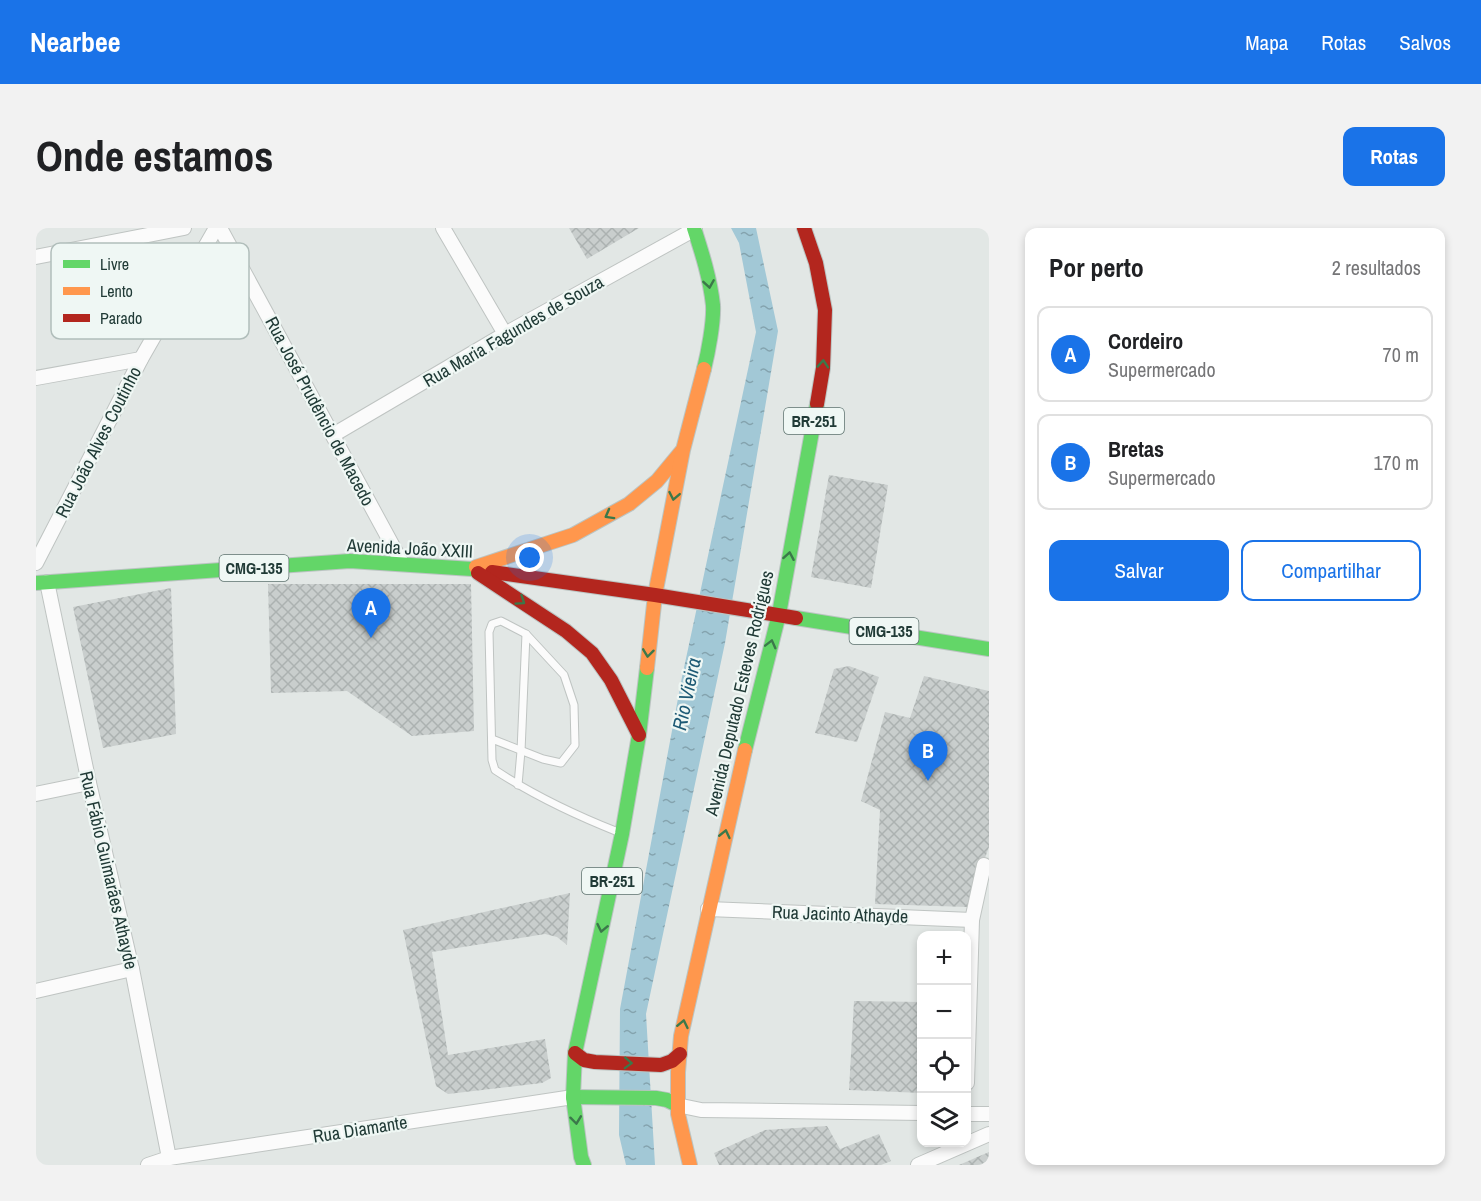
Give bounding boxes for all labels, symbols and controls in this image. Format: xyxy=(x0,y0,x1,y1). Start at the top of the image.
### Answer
text: Nearbee xyxy=(30,23,121,61)
text: Mapa xyxy=(1245,28,1288,57)
text: Rotas xyxy=(1321,28,1366,57)
text: Salvos xyxy=(1399,28,1451,57)
button: Rotas xyxy=(1343,127,1445,186)
text: Onde estamos xyxy=(36,128,273,184)
legend xyxy=(51,243,249,339)
text: Por perto xyxy=(1049,250,1144,285)
text: Livre xyxy=(100,253,129,275)
text: 2 resultados xyxy=(1332,254,1421,281)
street label: Rua Maria Fagundes de Souza xyxy=(418,269,608,393)
one-way arrow xyxy=(702,279,715,289)
text: Lento xyxy=(100,280,133,302)
text: Parado xyxy=(100,307,142,329)
street label: Rua José Prudêncio de Macedo xyxy=(259,312,381,510)
text: Cordeiro xyxy=(1108,326,1183,356)
text: A xyxy=(1065,341,1076,368)
text: 70 m xyxy=(1383,341,1419,368)
text: Supermercado xyxy=(1108,356,1216,383)
one-way arrow xyxy=(816,360,829,369)
street label: Rua João Alves Coutinho xyxy=(49,362,147,522)
road number: BR-251 xyxy=(784,408,844,434)
text: Bretas xyxy=(1108,434,1164,464)
text: B xyxy=(1065,449,1076,476)
text: 170 m xyxy=(1373,449,1419,476)
text: Supermercado xyxy=(1108,464,1216,491)
one-way arrow xyxy=(668,491,681,501)
one-way arrow xyxy=(604,508,615,519)
street label: Avenida João XXIII xyxy=(345,532,474,564)
button: Salvar xyxy=(1049,540,1229,601)
button: Compartilhar xyxy=(1241,540,1421,601)
your location xyxy=(515,543,544,572)
one-way arrow xyxy=(782,552,795,562)
road number: CMG-135 xyxy=(220,555,288,581)
street label: Avenida Deputado Esteves Rodrigues xyxy=(698,568,779,819)
pin: A xyxy=(352,588,390,638)
one-way arrow xyxy=(514,594,525,605)
road number: CMG-135 xyxy=(850,618,918,644)
one-way arrow xyxy=(764,640,777,650)
one-way arrow xyxy=(643,648,655,657)
water label: Rio Vieira xyxy=(665,655,707,733)
pin: B xyxy=(908,732,948,781)
street label: Rua Fábio Guimarães Athayde xyxy=(74,768,144,972)
one-way arrow xyxy=(718,829,731,839)
road number: BR-251 xyxy=(582,868,642,894)
street label: Rua Jacinto Athayde xyxy=(771,899,909,929)
one-way arrow xyxy=(596,922,609,932)
map controls xyxy=(917,931,971,1147)
button: + xyxy=(917,931,971,985)
button: − xyxy=(917,985,971,1039)
one-way arrow xyxy=(676,1020,689,1030)
button: locate xyxy=(917,1039,971,1093)
one-way arrow xyxy=(623,1057,632,1070)
button: layers xyxy=(917,1093,971,1147)
street label: Rua Diamante xyxy=(311,1109,409,1149)
one-way arrow xyxy=(569,1115,582,1124)

